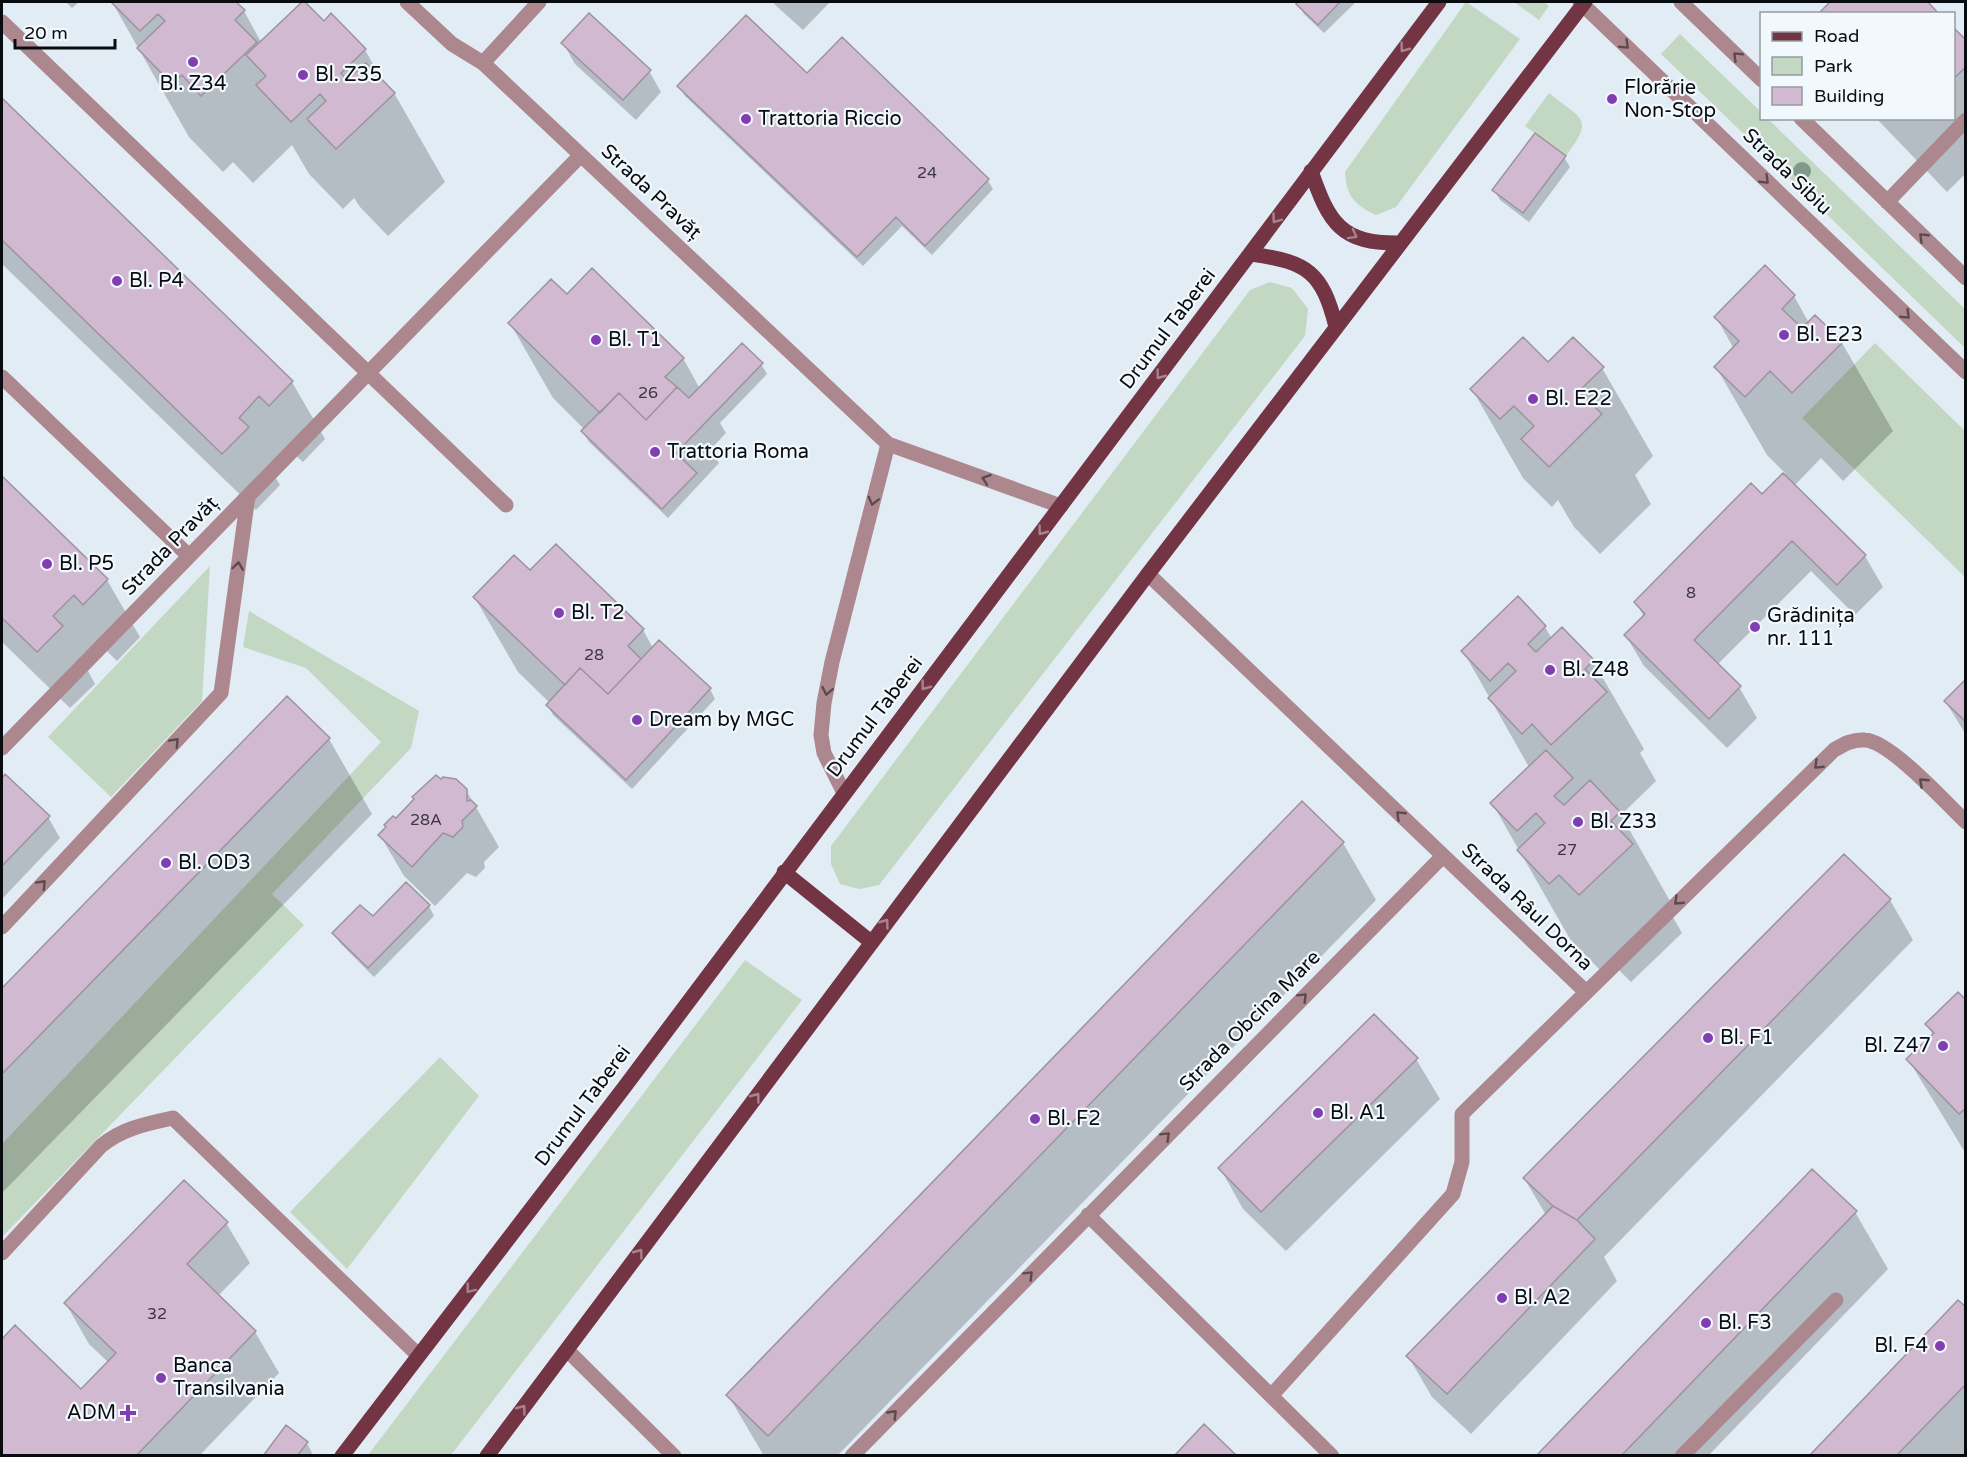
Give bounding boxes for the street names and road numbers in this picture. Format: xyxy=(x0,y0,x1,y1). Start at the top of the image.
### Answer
street label: Strada Sibiu xyxy=(1738,124,1836,220)
street label: Strada Pravăț xyxy=(596,139,706,245)
street label: Drumul Taberei xyxy=(1115,264,1221,394)
street label: Strada Pravăț xyxy=(117,491,224,601)
street label: Drumul Taberei xyxy=(822,652,928,782)
street label: Strada Râul Dorna xyxy=(1456,838,1598,976)
street label: Strada Obcina Mare xyxy=(1174,945,1326,1097)
street label: Drumul Taberei xyxy=(530,1041,636,1171)

